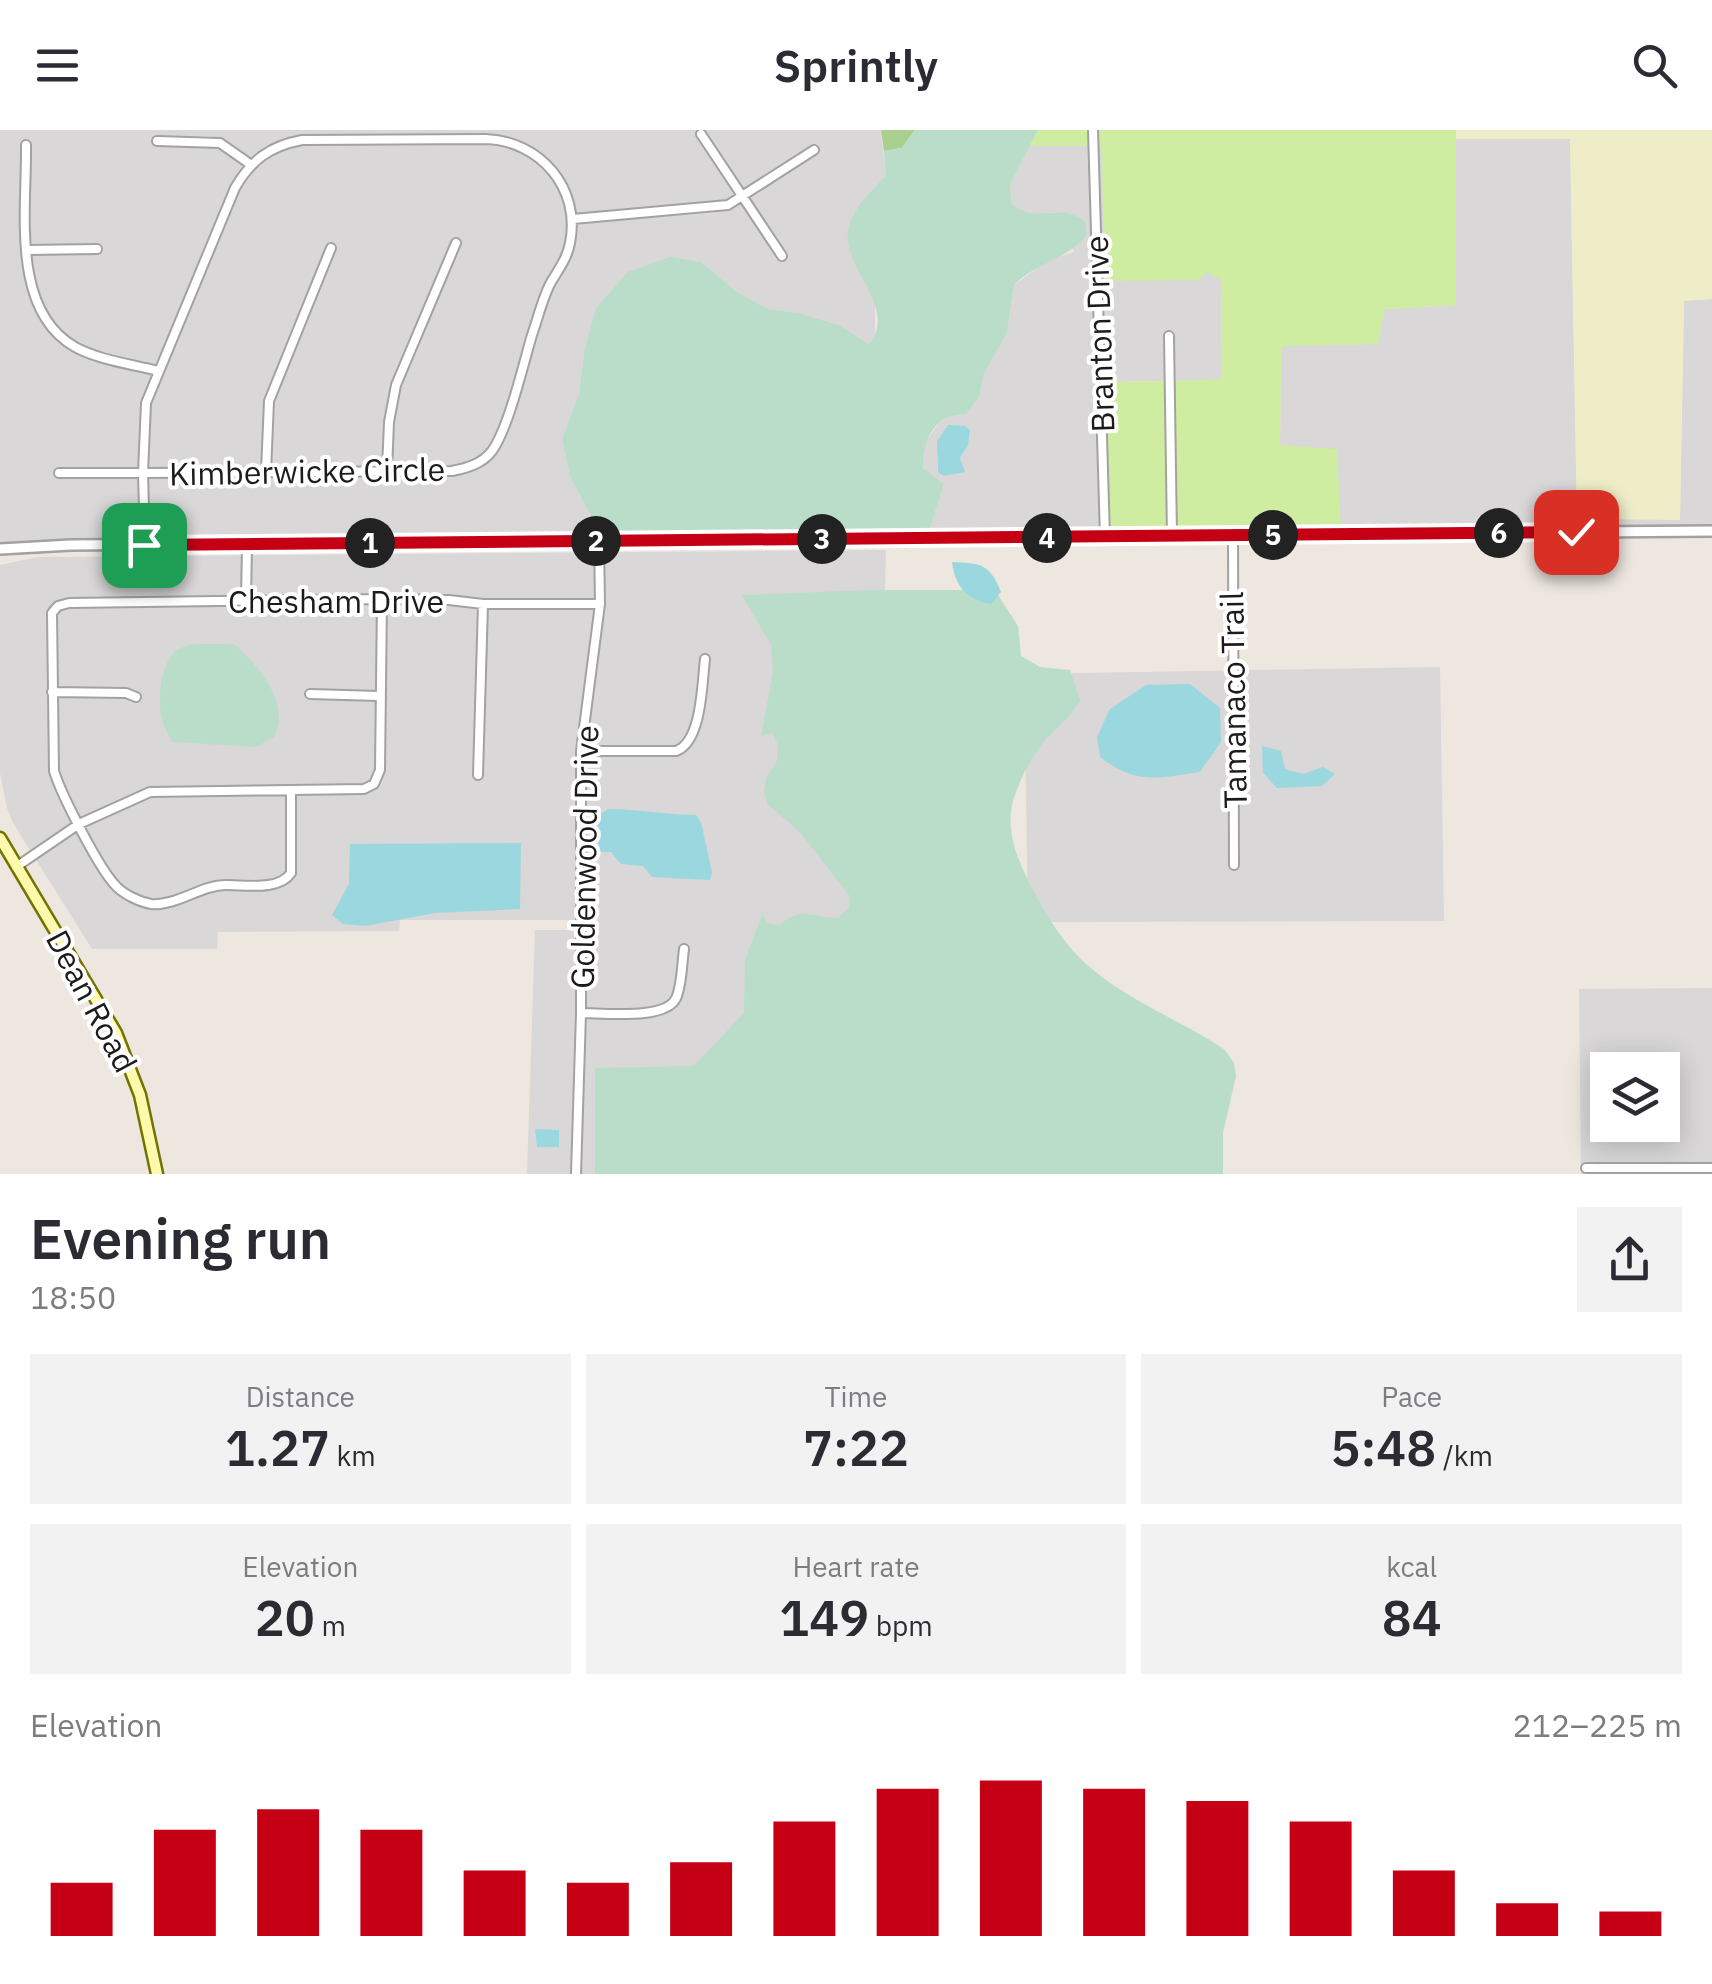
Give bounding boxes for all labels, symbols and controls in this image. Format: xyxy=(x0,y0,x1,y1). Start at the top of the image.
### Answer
text: Sprintly xyxy=(774,36,938,94)
icon: menu xyxy=(30,38,85,93)
icon: search xyxy=(1627,38,1682,93)
street label: Branton Drive xyxy=(1075,235,1123,433)
street label: Kimberwicke Circle xyxy=(169,448,445,494)
pin xyxy=(1534,490,1619,575)
pin xyxy=(102,503,187,588)
icon: check xyxy=(1549,505,1604,560)
pin: 6 xyxy=(1474,508,1524,558)
pin: 5 xyxy=(1248,510,1298,560)
pin: 4 xyxy=(1022,513,1072,563)
pin: 3 xyxy=(797,514,847,564)
text: 6 xyxy=(1491,514,1507,551)
pin: 2 xyxy=(571,516,621,566)
text: 5 xyxy=(1265,516,1281,553)
icon: arrive xyxy=(117,518,172,573)
pin: 1 xyxy=(345,518,395,568)
text: 4 xyxy=(1039,519,1055,556)
text: 3 xyxy=(814,520,830,557)
text: 2 xyxy=(588,522,604,559)
text: 1 xyxy=(362,524,378,561)
street label: Chesham Drive xyxy=(228,580,444,622)
street label: Tamanaco Trail xyxy=(1210,591,1256,809)
street label: Goldenwood Drive xyxy=(561,725,607,989)
street label: Dean Road xyxy=(37,923,147,1079)
map controls xyxy=(1590,1052,1680,1142)
button: layers xyxy=(1590,1052,1680,1142)
text: Evening run xyxy=(30,1203,331,1274)
button: share xyxy=(1577,1207,1682,1312)
text: 18:50 xyxy=(30,1276,116,1318)
text: Distance xyxy=(246,1378,355,1415)
text: Time xyxy=(825,1378,887,1415)
text: Pace xyxy=(1381,1378,1442,1415)
text: 1.27 xyxy=(225,1415,330,1480)
text: 7:22 xyxy=(803,1415,909,1480)
text: 5:48 xyxy=(1330,1415,1436,1480)
text: km xyxy=(330,1437,376,1474)
text: /km xyxy=(1436,1437,1493,1474)
text: Elevation xyxy=(242,1548,358,1585)
text: Heart rate xyxy=(792,1548,920,1585)
text: kcal xyxy=(1386,1548,1437,1585)
text: 20 xyxy=(255,1585,315,1650)
text: 149 xyxy=(779,1585,869,1650)
text: 84 xyxy=(1382,1585,1442,1650)
text: m xyxy=(315,1607,346,1644)
text: bpm xyxy=(869,1607,933,1644)
text: Elevation xyxy=(30,1704,163,1746)
text: 212–225 m xyxy=(1512,1704,1682,1746)

